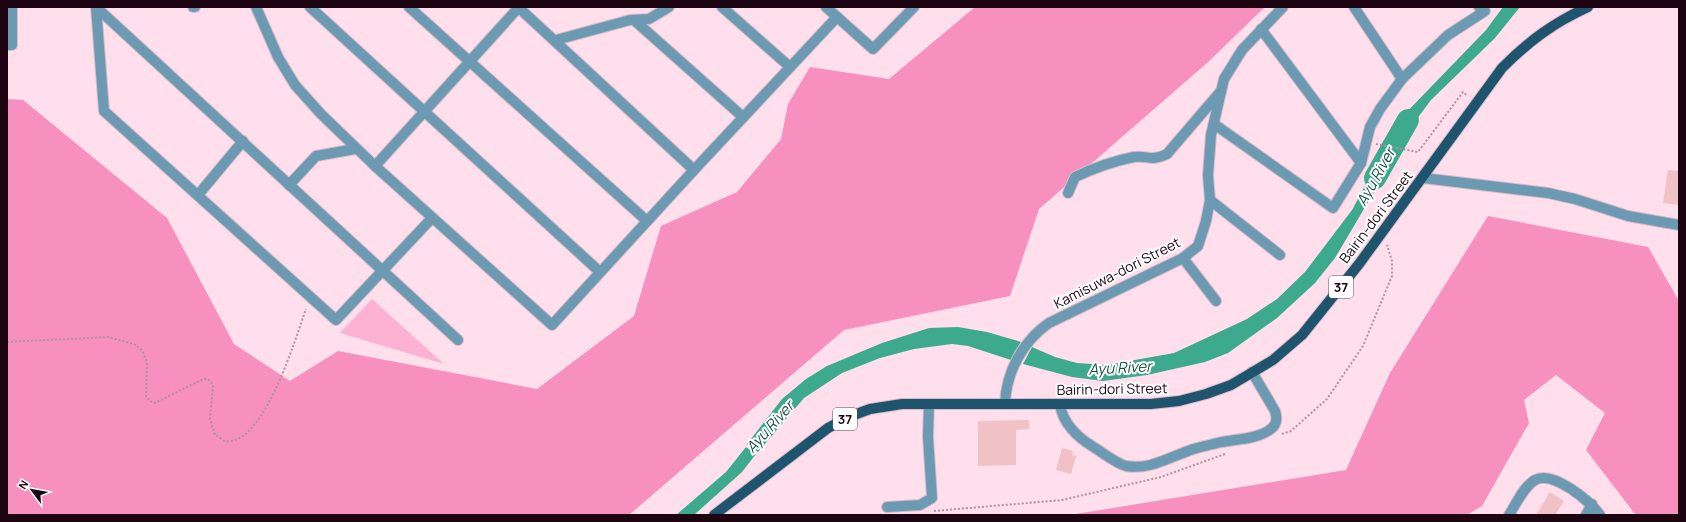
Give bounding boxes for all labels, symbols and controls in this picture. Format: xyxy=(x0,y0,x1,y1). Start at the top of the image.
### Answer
water label: Ayu River xyxy=(1351,142,1401,209)
street label: Bairin-dori Street xyxy=(1335,166,1417,267)
street label: Kamisuwa-dori Street xyxy=(1050,232,1184,313)
road number: 37 xyxy=(1329,276,1353,298)
water label: Ayu River xyxy=(1088,355,1155,380)
street label: Bairin-dori Street xyxy=(1056,378,1168,399)
water label: Ayu River xyxy=(741,394,800,457)
road number: 37 xyxy=(833,408,857,430)
north arrow xyxy=(12,470,52,510)
text: N xyxy=(15,477,32,492)

